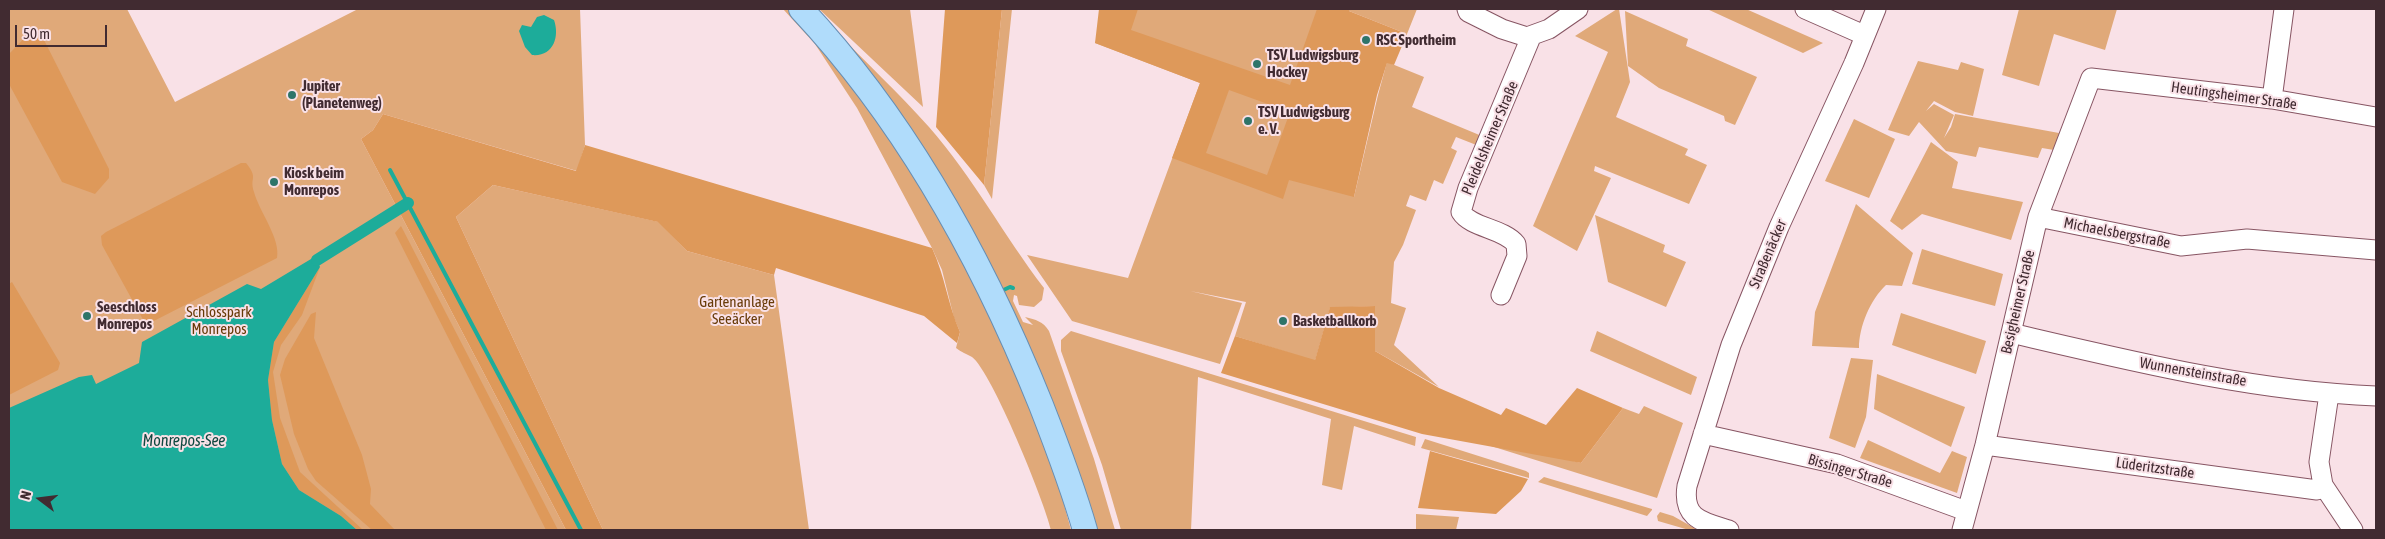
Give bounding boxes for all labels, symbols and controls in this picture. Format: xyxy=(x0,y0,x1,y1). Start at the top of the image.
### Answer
scale bar xyxy=(18,15,110,47)
text: 50 m xyxy=(23,25,50,42)
place label: RSC Sportheim xyxy=(1376,31,1456,49)
marker: RSC Sportheim xyxy=(1360,34,1372,46)
place label: TSV Ludwigsburg Hockey xyxy=(1267,46,1358,81)
marker: TSV Ludwigsburg Hockey xyxy=(1251,58,1263,70)
place label: Jupiter (Planetenweg) xyxy=(302,77,382,112)
street label: Pleidelsheimer Straße xyxy=(1458,78,1522,198)
street label: Heutingsheimer Straße xyxy=(2170,78,2298,114)
marker: Jupiter (Planetenweg) xyxy=(286,89,298,101)
place label: TSV Ludwigsburg e. V. xyxy=(1258,103,1349,138)
marker: TSV Ludwigsburg e. V. xyxy=(1242,115,1254,127)
place label: Kiosk beim Monrepos xyxy=(284,164,344,199)
marker: Kiosk beim Monrepos xyxy=(268,176,280,188)
street label: Michaelsbergstraße xyxy=(2062,214,2172,252)
street label: Straßenäcker xyxy=(1745,217,1791,291)
street label: Besigheimer Straße xyxy=(1997,248,2039,356)
park label: Gartenanlage Seeäcker xyxy=(699,293,775,328)
place label: Seeschloss Monrepos xyxy=(97,298,156,333)
park label: Schlosspark Monrepos xyxy=(186,303,252,338)
marker: Seeschloss Monrepos xyxy=(81,310,93,322)
place label: Basketballkorb xyxy=(1293,312,1377,330)
marker: Basketballkorb xyxy=(1277,315,1289,327)
street label: Wunnensteinstraße xyxy=(2138,354,2248,390)
water label: Monrepos-See xyxy=(142,431,226,451)
street label: Bissinger Straße xyxy=(1806,450,1894,492)
street label: Lüderitzstraße xyxy=(2115,454,2195,482)
north arrow xyxy=(15,474,65,524)
text: N xyxy=(17,489,34,501)

